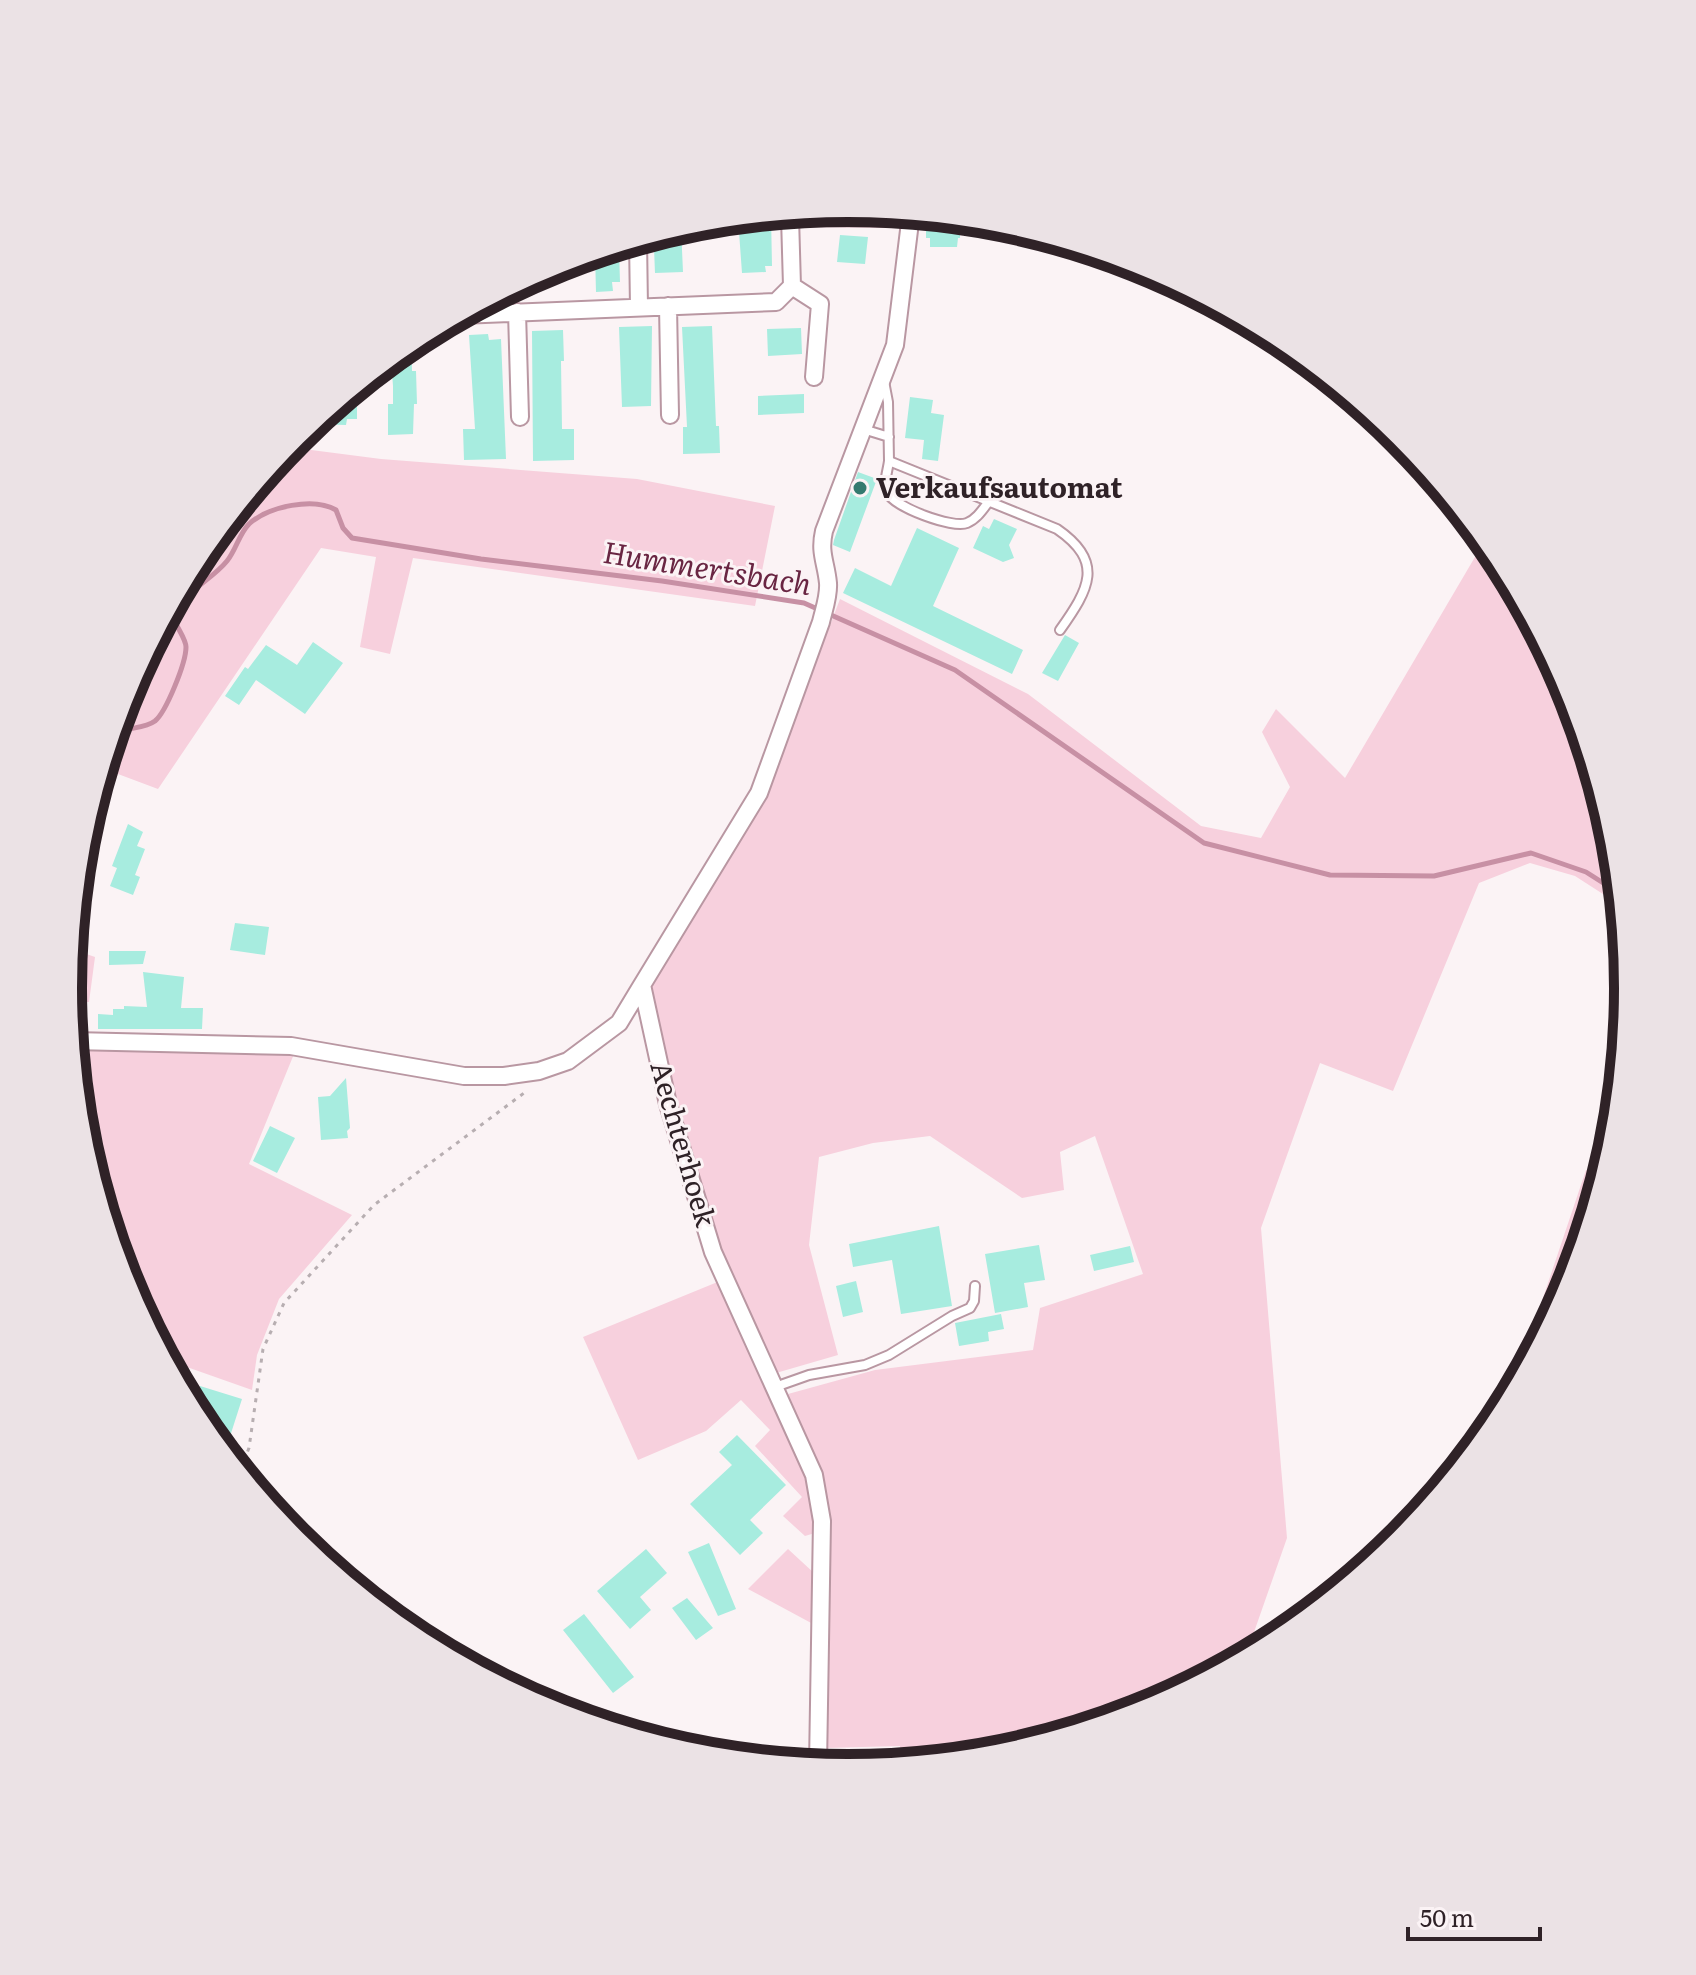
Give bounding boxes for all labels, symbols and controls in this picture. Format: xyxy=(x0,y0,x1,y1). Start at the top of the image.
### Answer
place label: Verkaufsautomat xyxy=(876,465,1123,507)
marker: Verkaufsautomat xyxy=(851,479,869,497)
water label: Hummertsbach xyxy=(600,528,815,604)
street label: Aechterhoek xyxy=(641,1056,729,1232)
scale bar xyxy=(1408,1891,1540,1941)
text: 50 m xyxy=(1420,1899,1474,1934)

